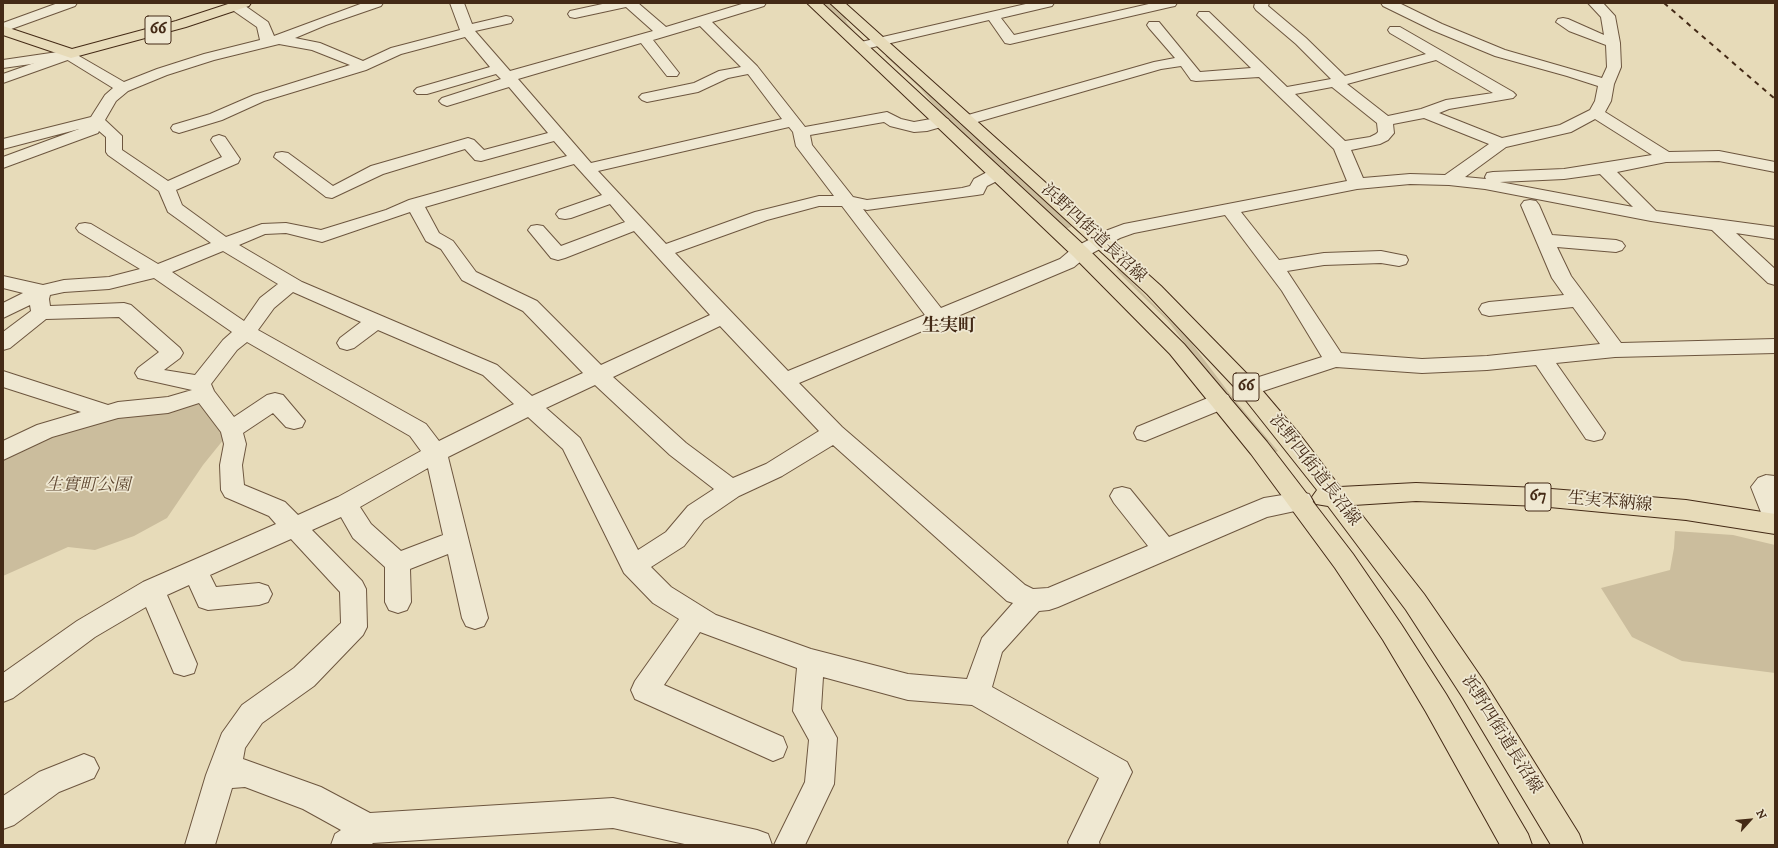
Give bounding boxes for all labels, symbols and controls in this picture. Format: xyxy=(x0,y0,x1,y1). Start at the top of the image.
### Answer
road number: 66 xyxy=(145,16,171,44)
street label: 浜野四街道長沼線 xyxy=(1036,180,1150,288)
district label: 生実町 xyxy=(922,316,976,338)
road number: 66 xyxy=(1233,373,1259,401)
street label: 浜野四街道長沼線 xyxy=(1264,411,1364,531)
park label: 生實町公園 xyxy=(46,476,130,496)
road number: 67 xyxy=(1525,483,1551,511)
street label: 生実本納線 xyxy=(1567,489,1653,517)
street label: 浜野四街道長沼線 xyxy=(1456,672,1546,798)
north arrow xyxy=(1730,800,1770,840)
text: N xyxy=(1752,807,1769,822)

